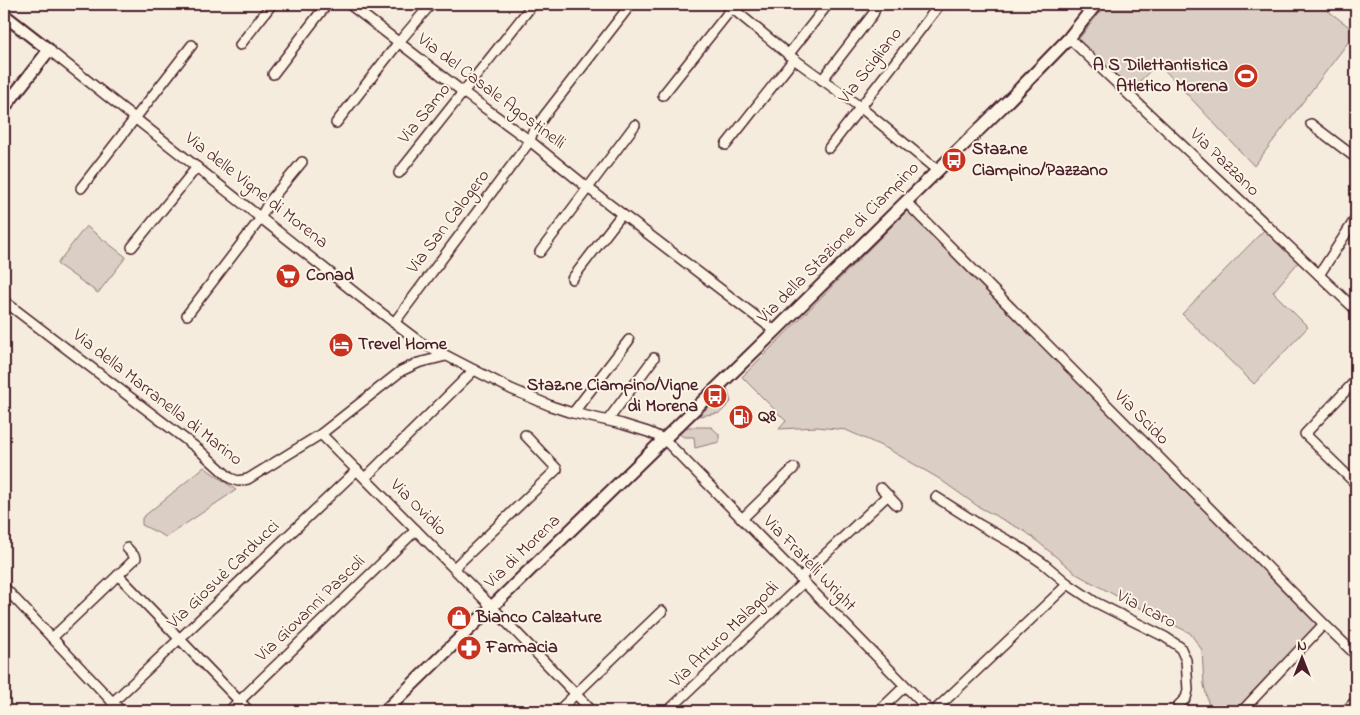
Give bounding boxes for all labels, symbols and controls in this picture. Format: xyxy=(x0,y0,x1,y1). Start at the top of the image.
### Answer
street label: Via Scigliano xyxy=(832,22,910,111)
street label: Via del Casale Agostinelli xyxy=(410,27,571,157)
place label: A S Dilettantistica Atletico Morena xyxy=(1093,53,1228,100)
sports icon: A S Dilettantistica Atletico Morena xyxy=(1233,63,1259,89)
street label: Via Samo xyxy=(392,78,458,151)
street label: Via Pazzano xyxy=(1182,122,1265,203)
street label: Via delle Vigne di Morena xyxy=(177,126,333,256)
place label: Staz.ne Ciampino/Pazzano xyxy=(972,137,1108,184)
bus stop icon: Staz.ne Ciampino/Pazzano xyxy=(941,147,967,173)
street label: Via della Stazione di Ciampino xyxy=(751,156,926,331)
street label: Via San Calogero xyxy=(401,164,498,281)
supermarket icon: Conad xyxy=(275,263,301,289)
place label: Conad xyxy=(306,263,355,289)
street label: Via della Marranella di Marino xyxy=(66,323,248,473)
hotel icon: Trevel Home xyxy=(328,332,354,358)
place label: Trevel Home xyxy=(358,332,448,358)
place label: Staz.ne Ciampino/Vigne di Morena xyxy=(527,373,699,420)
bus stop icon: Staz.ne Ciampino/Vigne di Morena xyxy=(702,383,728,409)
street label: Via Scido xyxy=(1107,384,1175,452)
fuel station icon: Q8 xyxy=(728,404,754,430)
place label: Q8 xyxy=(758,404,777,430)
street label: Via Ovidio xyxy=(383,473,452,542)
street label: Via di Morena xyxy=(478,509,567,596)
street label: Via Fratelli Wright xyxy=(755,509,862,619)
street label: Via Giosuè Carducci xyxy=(161,514,286,636)
street label: Via Giovanni Pascoli xyxy=(249,550,372,669)
street label: Via Arturo Malagodi xyxy=(664,576,786,696)
street label: Via Icaro xyxy=(1111,584,1180,636)
shop icon: Bianco Calzature xyxy=(446,605,472,631)
place label: Bianco Calzature xyxy=(475,605,603,631)
north arrow xyxy=(1278,632,1328,682)
pharmacy icon: Farmacia xyxy=(456,635,482,661)
place label: Farmacia xyxy=(485,635,558,661)
text: N xyxy=(1297,636,1307,657)

